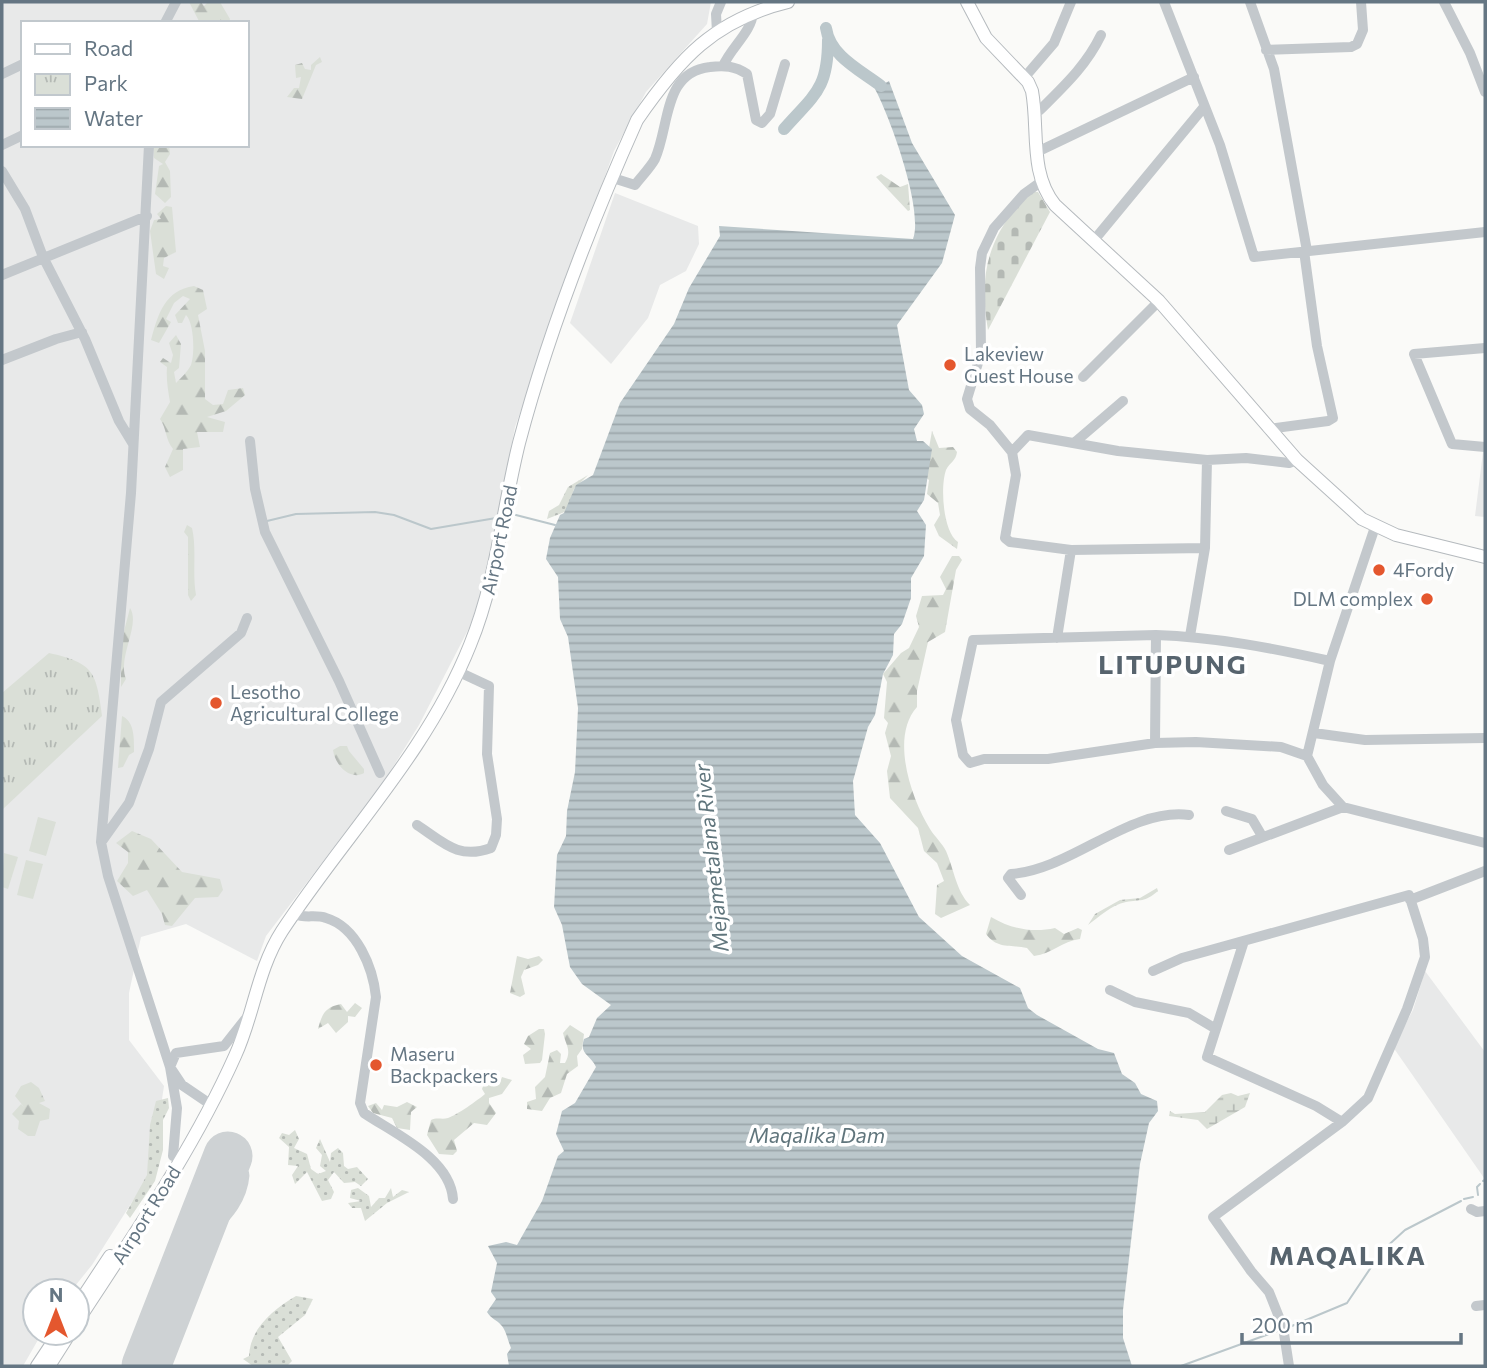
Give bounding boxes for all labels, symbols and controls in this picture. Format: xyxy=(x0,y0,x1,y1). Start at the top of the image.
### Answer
legend xyxy=(21,21,248,147)
text: Road xyxy=(84,35,133,60)
text: Park xyxy=(84,70,128,95)
text: Water xyxy=(84,105,143,130)
place label: Lakeview Guest House xyxy=(964,342,1073,387)
marker: Lakeview Guest House xyxy=(942,357,958,373)
street label: Airport Road xyxy=(476,483,521,597)
place label: 4Fordy xyxy=(1393,558,1454,581)
marker: 4Fordy xyxy=(1371,562,1387,578)
place label: DLM complex xyxy=(1293,587,1413,610)
marker: DLM complex xyxy=(1419,591,1435,607)
district label: LITUPUNG xyxy=(1098,648,1248,679)
place label: Lesotho Agricultural College xyxy=(230,680,399,725)
marker: Lesotho Agricultural College xyxy=(208,695,224,711)
water label: Mejametalana River xyxy=(688,762,733,954)
place label: Maseru Backpackers xyxy=(390,1042,498,1087)
marker: Maseru Backpackers xyxy=(368,1057,384,1073)
water label: Maqalika Dam xyxy=(749,1122,885,1147)
street label: Airport Road xyxy=(106,1161,185,1268)
district label: MAQALIKA xyxy=(1269,1239,1427,1270)
north arrow xyxy=(21,1277,91,1347)
text: N xyxy=(49,1283,63,1306)
scale bar xyxy=(1242,1302,1461,1346)
text: 200 m xyxy=(1252,1312,1313,1337)

